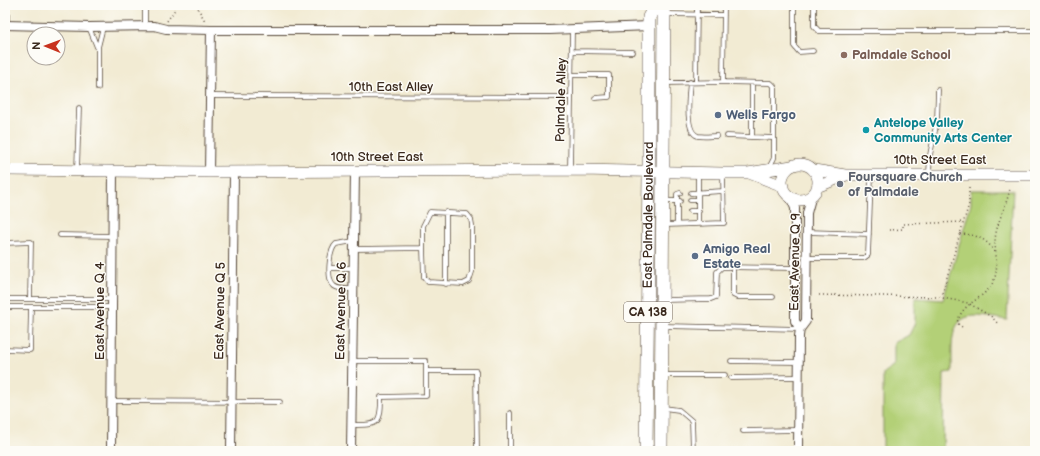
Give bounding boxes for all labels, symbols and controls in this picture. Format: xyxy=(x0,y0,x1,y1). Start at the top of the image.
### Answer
north arrow xyxy=(26,26,66,66)
text: N xyxy=(30,42,43,50)
place label: Palmdale School xyxy=(852,47,951,63)
marker: Palmdale School xyxy=(839,50,849,60)
street label: Palmdale Alley xyxy=(552,57,570,142)
street label: 10th East Alley xyxy=(349,79,433,95)
place label: Wells Fargo xyxy=(726,107,796,123)
marker: Wells Fargo xyxy=(713,110,723,120)
place label: Antelope Valley Community Arts Center xyxy=(873,115,1013,146)
marker: Antelope Valley Community Arts Center xyxy=(861,125,871,135)
street label: East Palmdale Boulevard xyxy=(640,142,657,288)
street label: 10th Street East xyxy=(331,149,423,165)
street label: 10th Street East xyxy=(894,152,986,168)
place label: Foursquare Church of Palmdale xyxy=(848,169,963,200)
marker: Foursquare Church of Palmdale xyxy=(835,179,845,189)
street label: East Avenue Q 9 xyxy=(786,213,804,311)
place label: Amigo Real Estate xyxy=(702,241,770,272)
marker: Amigo Real Estate xyxy=(690,251,700,261)
street label: East Avenue Q 4 xyxy=(92,262,108,360)
street label: East Avenue Q 5 xyxy=(211,262,229,360)
street label: East Avenue Q 6 xyxy=(332,262,350,360)
road number: CA 138 xyxy=(624,302,672,322)

